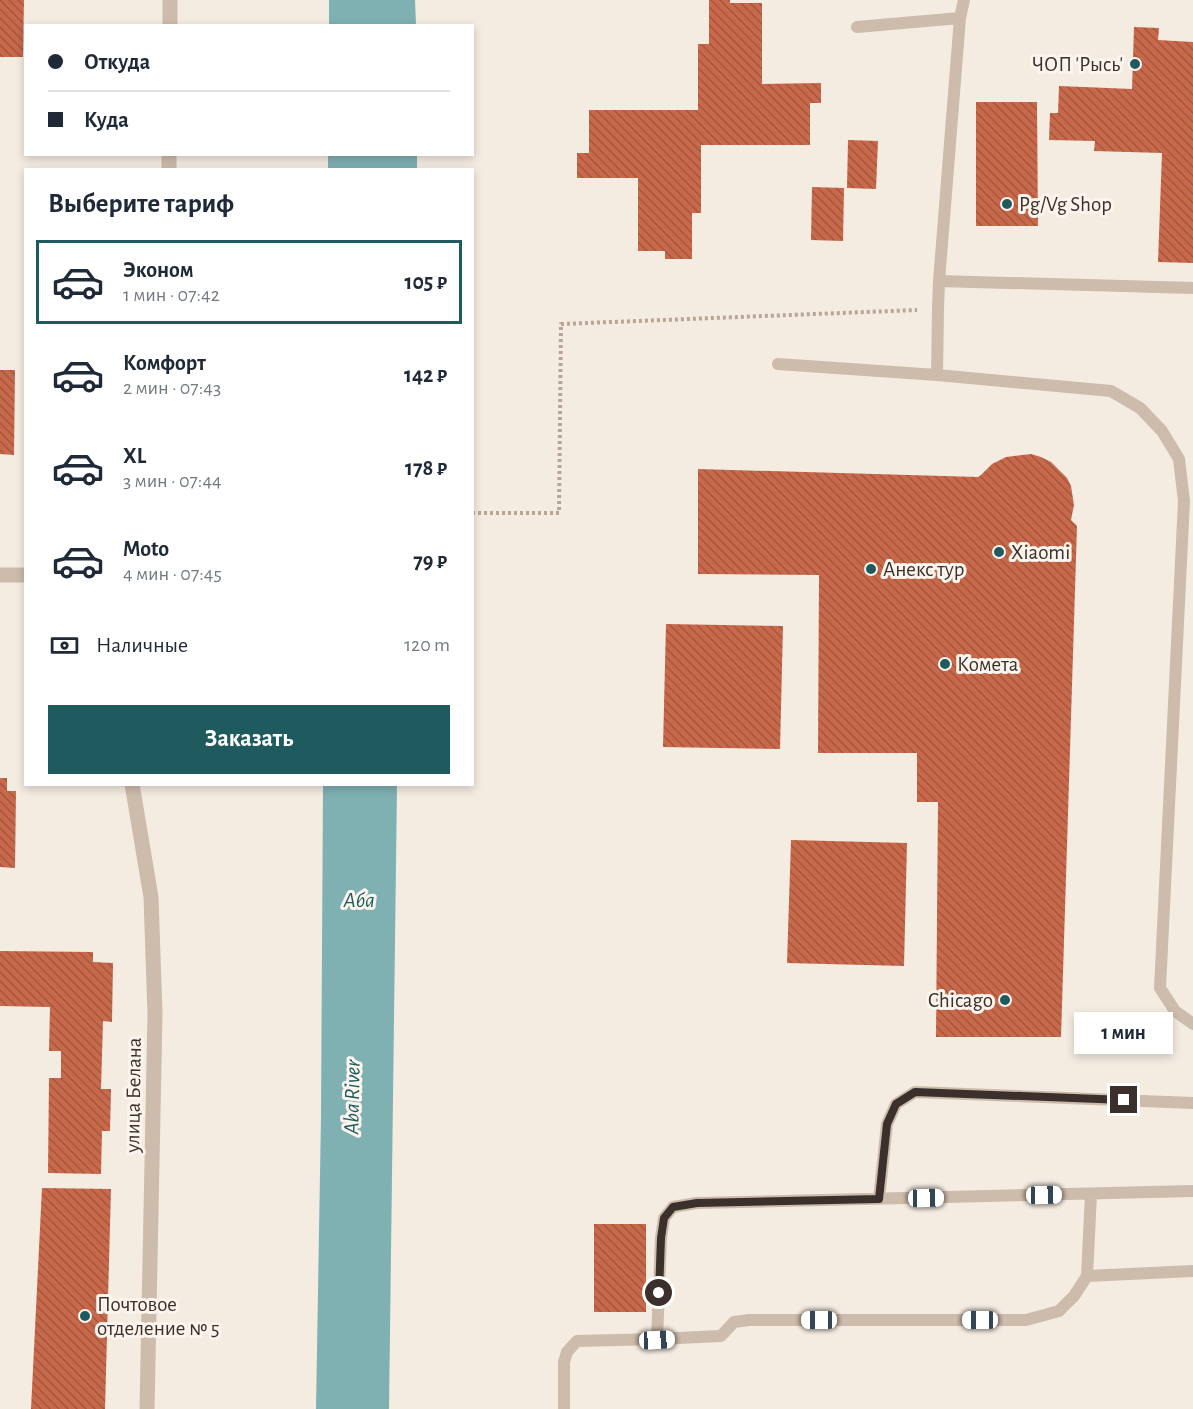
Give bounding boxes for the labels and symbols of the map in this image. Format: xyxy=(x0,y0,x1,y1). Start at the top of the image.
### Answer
place label: ЧОП 'Рысь' xyxy=(1032,54,1123,75)
marker: ЧОП 'Рысь' xyxy=(1128,57,1142,71)
place label: Pg/Vg Shop xyxy=(1019,194,1112,215)
marker: Pg/Vg Shop xyxy=(1000,197,1014,211)
place label: Xiaomi xyxy=(1011,542,1070,563)
marker: Xiaomi xyxy=(992,545,1006,559)
place label: Анекс тур xyxy=(883,559,964,580)
marker: Анекс тур xyxy=(864,562,878,576)
place label: Комета xyxy=(957,654,1019,675)
marker: Комета xyxy=(938,657,952,671)
water label: Аба xyxy=(342,889,375,911)
place label: Chicago xyxy=(928,990,993,1011)
marker: Chicago xyxy=(998,993,1012,1007)
callout: 1 мин xyxy=(1074,1013,1174,1055)
street label: улица Белана xyxy=(122,1037,145,1154)
water label: Aba River xyxy=(340,1059,364,1136)
route end xyxy=(1110,1086,1137,1113)
car xyxy=(1026,1186,1062,1204)
car xyxy=(908,1189,944,1207)
route start xyxy=(645,1279,672,1306)
place label: Почтовое отделение № 5 xyxy=(97,1294,220,1339)
marker: Почтовое отделение № 5 xyxy=(78,1309,92,1323)
car xyxy=(801,1311,837,1329)
car xyxy=(962,1311,998,1329)
car xyxy=(639,1330,675,1350)

